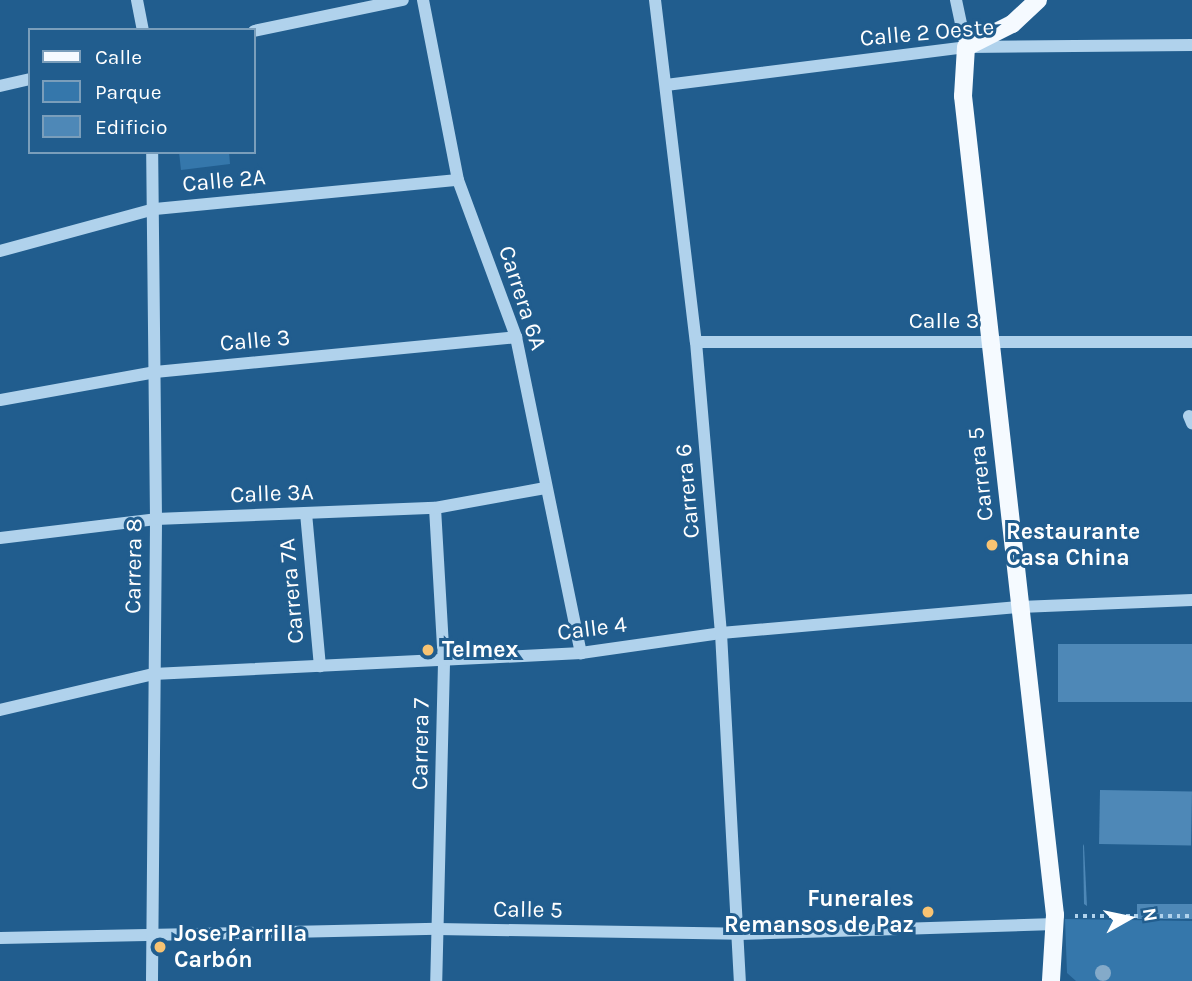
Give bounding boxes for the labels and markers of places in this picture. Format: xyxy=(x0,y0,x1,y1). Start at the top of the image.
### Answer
place label: Restaurante Casa China xyxy=(1006,518,1140,572)
marker: Restaurante Casa China xyxy=(984,537,1000,553)
place label: Telmex xyxy=(442,636,518,664)
marker: Telmex xyxy=(420,642,436,658)
place label: Funerales Remansos de Paz xyxy=(724,885,914,939)
marker: Funerales Remansos de Paz xyxy=(920,904,936,920)
place label: Jose Parrilla Carbón xyxy=(174,920,307,974)
marker: Jose Parrilla Carbón xyxy=(152,939,168,955)

